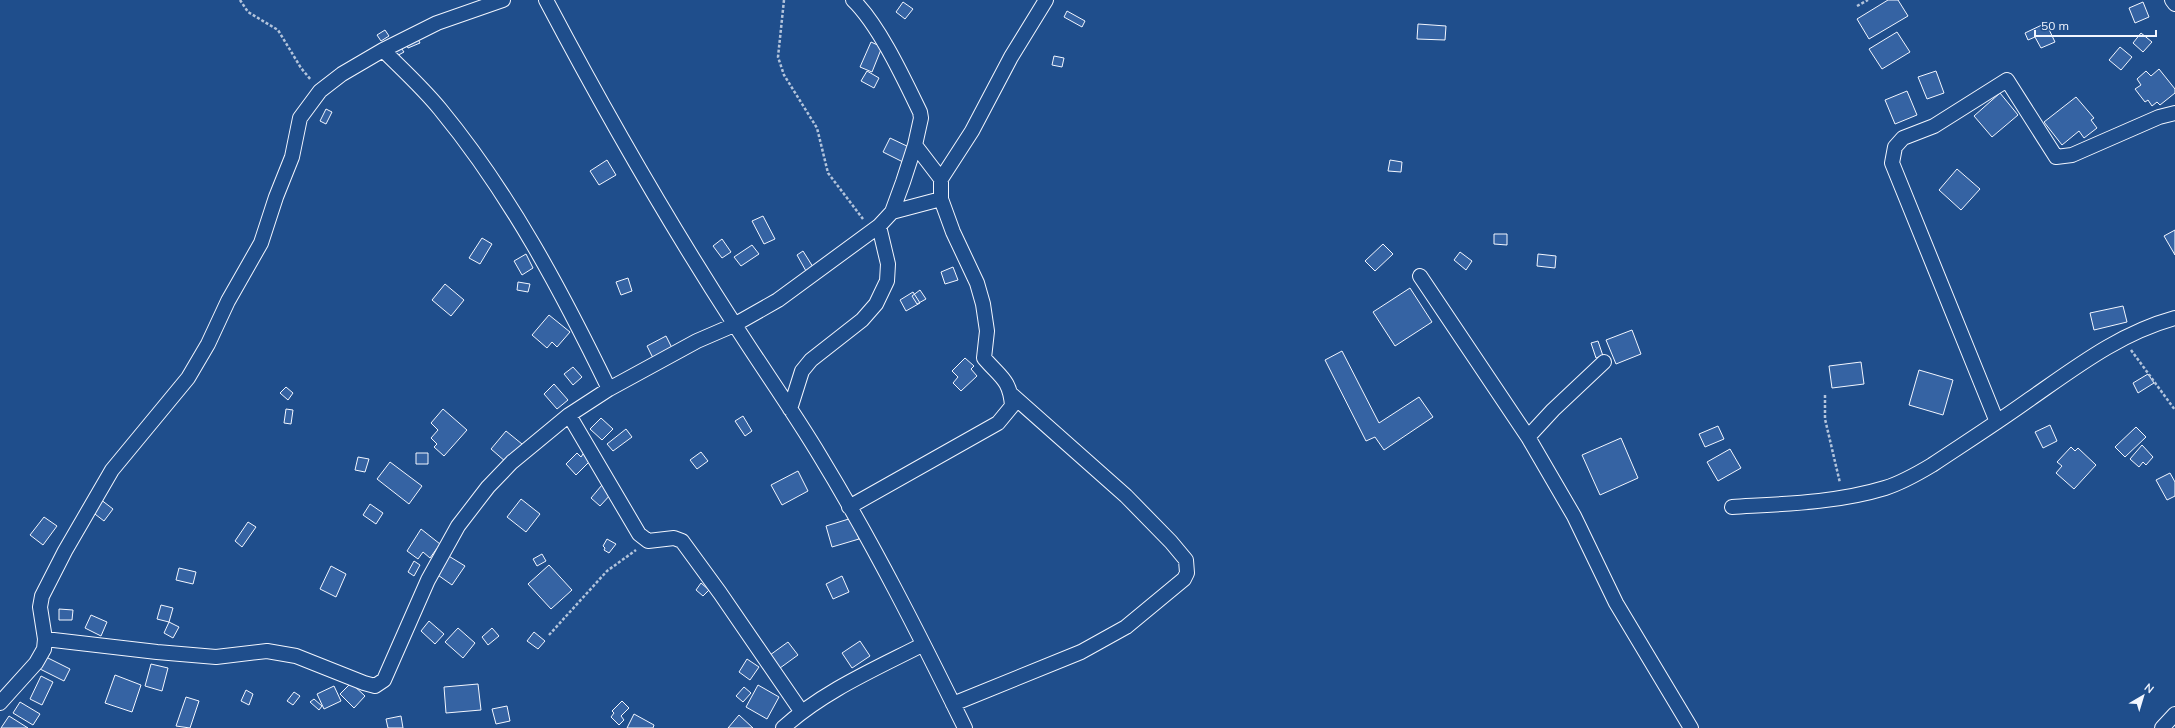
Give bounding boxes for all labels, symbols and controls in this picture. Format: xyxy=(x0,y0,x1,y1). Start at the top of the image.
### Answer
scale bar xyxy=(2035,12,2156,38)
text: 50 m xyxy=(2041,18,2069,33)
north arrow xyxy=(2123,676,2163,716)
text: N xyxy=(2142,680,2157,696)

